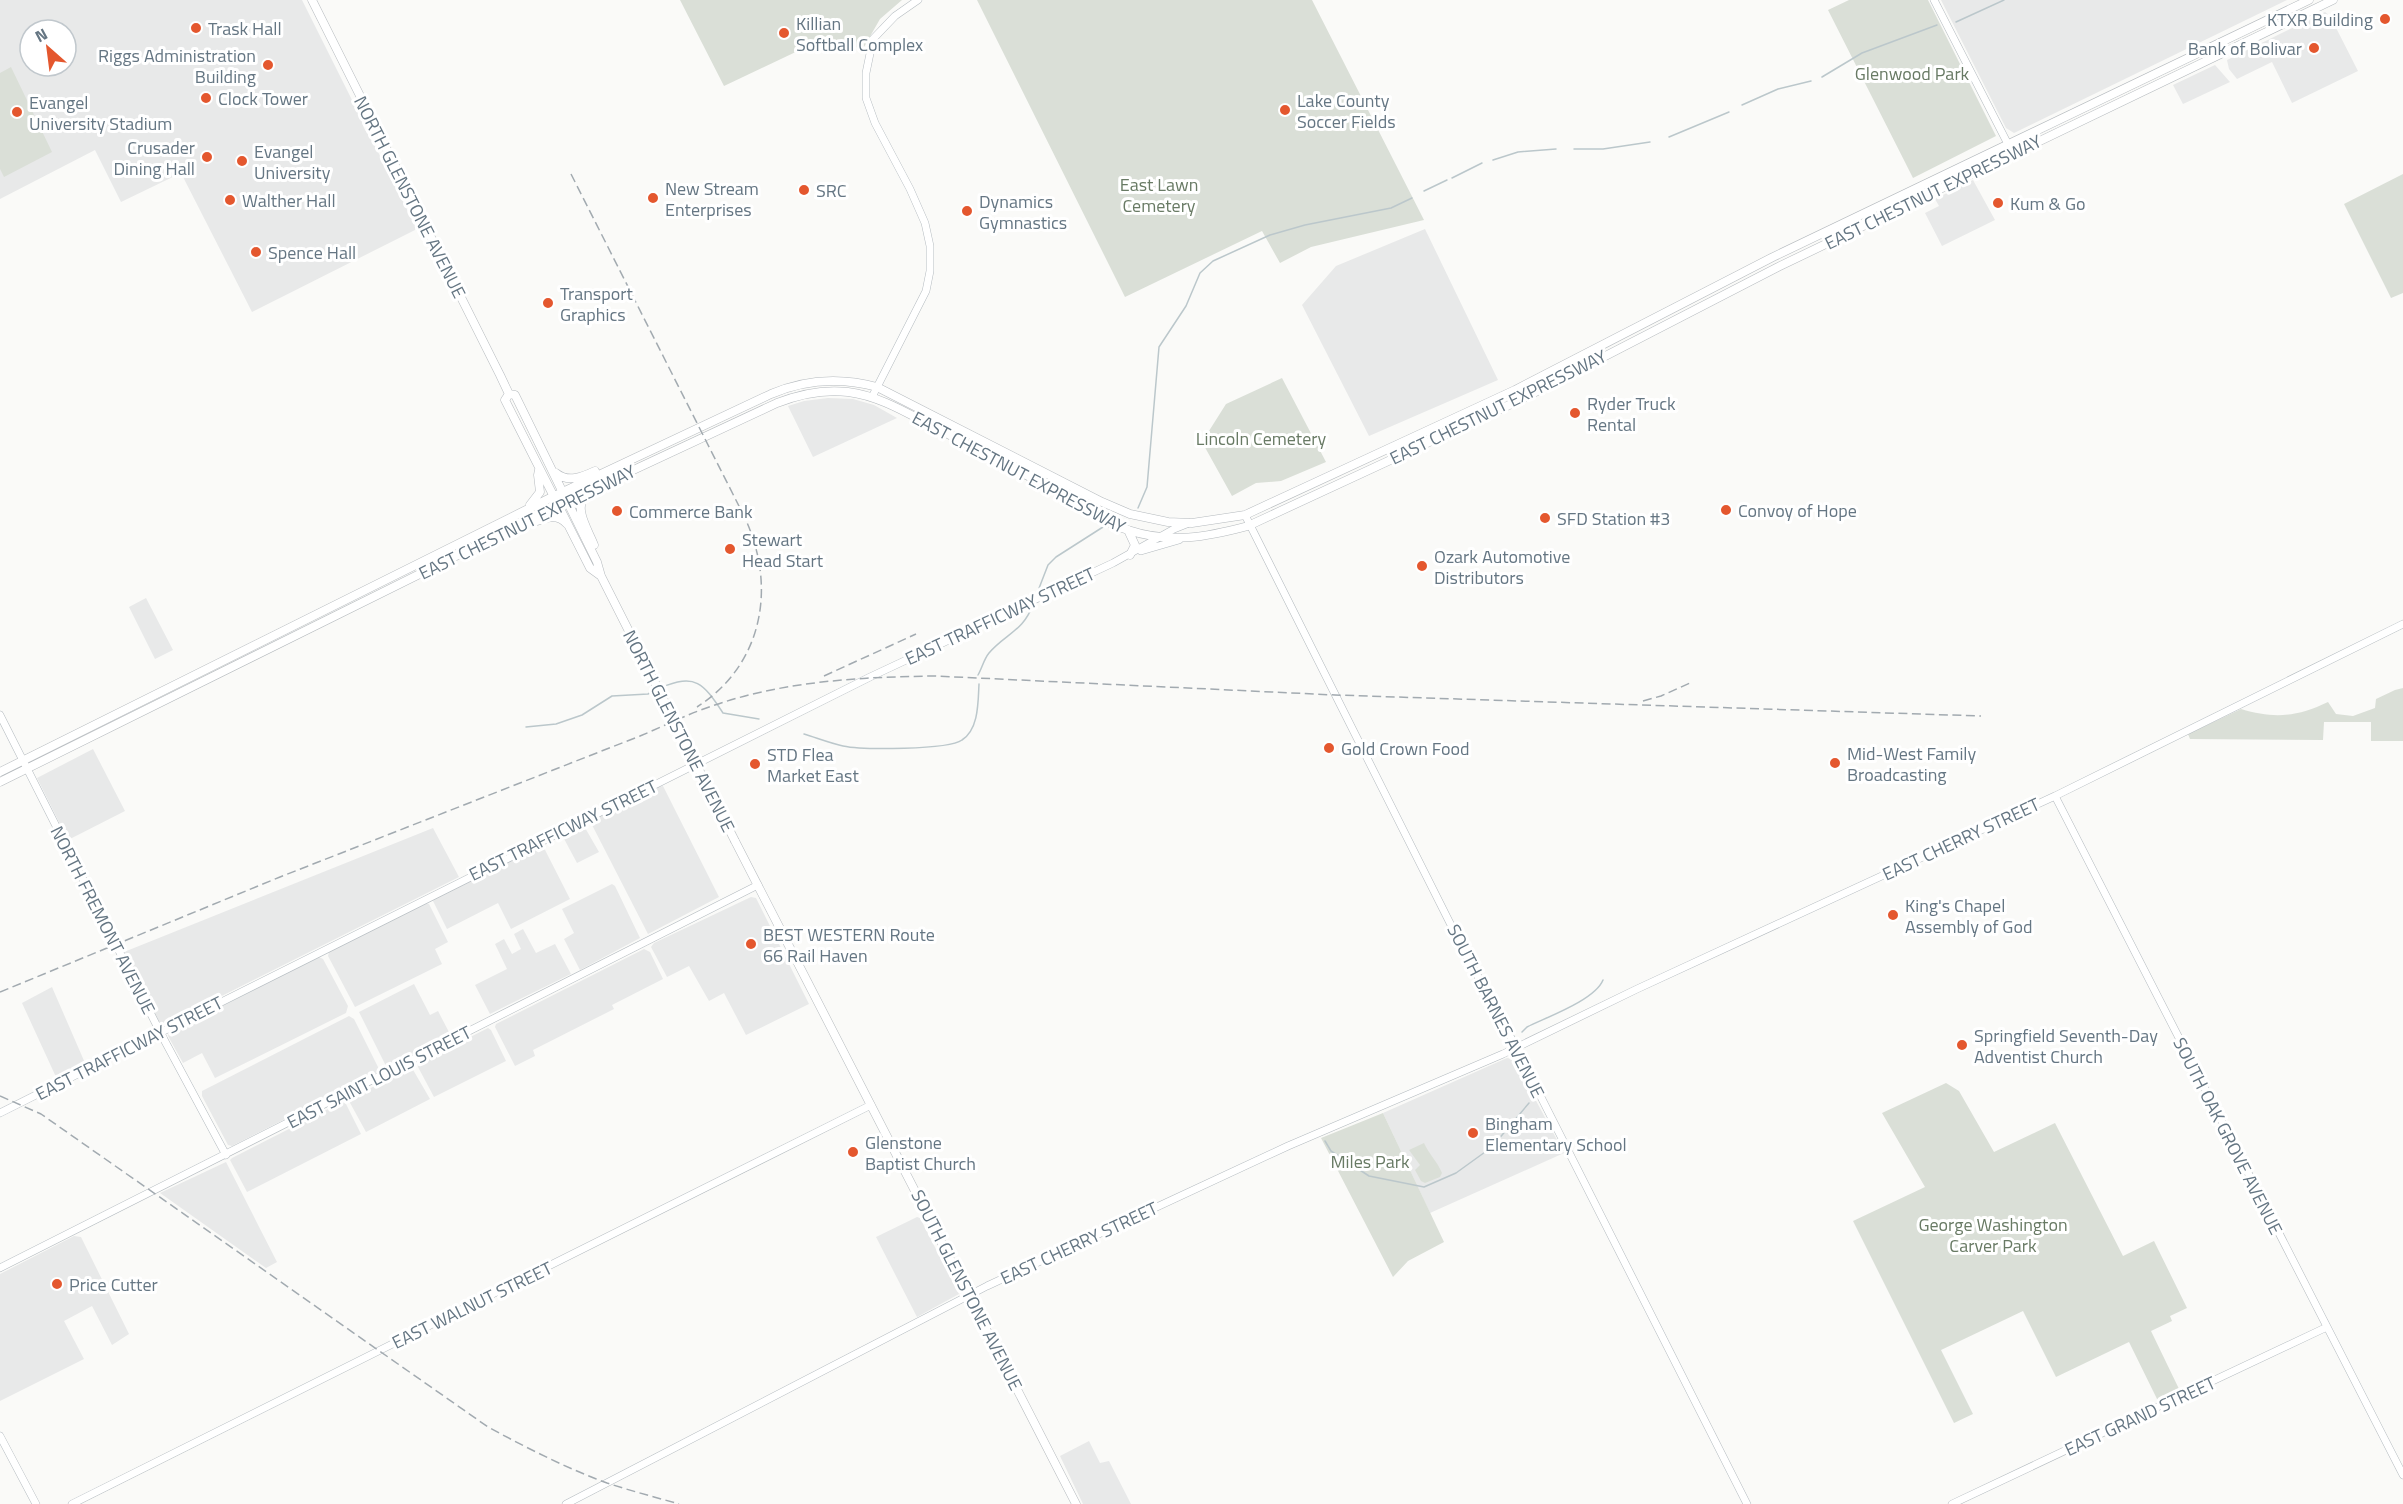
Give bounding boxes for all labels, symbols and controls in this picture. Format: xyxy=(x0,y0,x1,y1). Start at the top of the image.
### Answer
place label: KTXR Building xyxy=(2267,6,2373,33)
place label: Killian Softball Complex xyxy=(796,10,923,58)
marker: KTXR Building xyxy=(2378,12,2392,26)
place label: Trask Hall xyxy=(208,15,282,42)
north arrow xyxy=(18,18,78,78)
marker: Trask Hall xyxy=(189,21,203,35)
text: N xyxy=(30,22,51,48)
marker: Killian Softball Complex xyxy=(777,26,791,40)
place label: Bank of Bolivar xyxy=(2188,35,2302,62)
marker: Bank of Bolivar xyxy=(2307,41,2321,55)
place label: Riggs Administration Building xyxy=(98,42,256,90)
marker: Riggs Administration Building xyxy=(261,58,275,72)
park label: Glenwood Park xyxy=(1855,60,1970,87)
place label: Clock Tower xyxy=(218,85,308,112)
place label: Lake County Soccer Fields xyxy=(1297,87,1396,135)
place label: Evangel University Stadium xyxy=(29,89,172,137)
marker: Clock Tower xyxy=(199,91,213,105)
street label: NORTH GLENSTONE AVENUE xyxy=(347,91,473,303)
marker: Lake County Soccer Fields xyxy=(1278,103,1292,117)
marker: Evangel University Stadium xyxy=(10,105,24,119)
street label: EAST CHESTNUT EXPRESSWAY xyxy=(1820,128,2046,256)
place label: Crusader Dining Hall xyxy=(113,134,195,182)
place label: Evangel University xyxy=(254,138,331,186)
marker: Crusader Dining Hall xyxy=(200,150,214,164)
marker: Evangel University xyxy=(235,154,249,168)
park label: East Lawn Cemetery xyxy=(1120,171,1198,219)
place label: New Stream Enterprises xyxy=(665,175,759,223)
place label: SRC xyxy=(816,177,847,204)
marker: SRC xyxy=(797,183,811,197)
place label: Walther Hall xyxy=(242,187,336,214)
place label: Dynamics Gymnastics xyxy=(979,188,1067,236)
place label: Kum & Go xyxy=(2010,190,2086,217)
marker: New Stream Enterprises xyxy=(646,191,660,205)
marker: Walther Hall xyxy=(223,193,237,207)
marker: Kum & Go xyxy=(1991,196,2005,210)
marker: Dynamics Gymnastics xyxy=(960,204,974,218)
place label: Spence Hall xyxy=(268,239,356,266)
marker: Spence Hall xyxy=(249,245,263,259)
place label: Transport Graphics xyxy=(560,280,633,328)
marker: Transport Graphics xyxy=(541,296,555,310)
street label: EAST CHESTNUT EXPRESSWAY xyxy=(1385,343,1611,471)
place label: Ryder Truck Rental xyxy=(1587,390,1676,438)
street label: EAST CHESTNUT EXPRESSWAY xyxy=(907,404,1131,540)
marker: Ryder Truck Rental xyxy=(1568,406,1582,420)
park label: Lincoln Cemetery xyxy=(1196,425,1326,452)
street label: EAST CHESTNUT EXPRESSWAY xyxy=(414,458,640,586)
place label: Convoy of Hope xyxy=(1738,497,1857,524)
place label: Commerce Bank xyxy=(629,498,753,525)
marker: Convoy of Hope xyxy=(1719,503,1733,517)
marker: Commerce Bank xyxy=(610,504,624,518)
place label: SFD Station #3 xyxy=(1557,505,1670,532)
marker: SFD Station #3 xyxy=(1538,511,1552,525)
place label: Stewart Head Start xyxy=(742,526,824,574)
marker: Stewart Head Start xyxy=(723,542,737,556)
place label: Ozark Automotive Distributors xyxy=(1434,543,1570,591)
marker: Ozark Automotive Distributors xyxy=(1415,559,1429,573)
street label: EAST TRAFFICWAY STREET xyxy=(901,560,1100,672)
street label: NORTH GLENSTONE AVENUE xyxy=(616,625,742,837)
place label: Gold Crown Food xyxy=(1341,735,1469,762)
place label: Mid-West Family Broadcasting xyxy=(1847,740,1976,788)
place label: STD Flea Market East xyxy=(767,741,859,789)
marker: Gold Crown Food xyxy=(1322,741,1336,755)
marker: Mid-West Family Broadcasting xyxy=(1828,756,1842,770)
marker: STD Flea Market East xyxy=(748,757,762,771)
street label: EAST TRAFFICWAY STREET xyxy=(464,772,662,887)
street label: EAST CHERRY STREET xyxy=(1878,790,2045,887)
street label: NORTH FREMONT AVENUE xyxy=(44,821,162,1019)
place label: King's Chapel Assembly of God xyxy=(1905,892,2032,940)
marker: King's Chapel Assembly of God xyxy=(1886,908,1900,922)
street label: SOUTH BARNES AVENUE xyxy=(1440,919,1552,1103)
place label: BEST WESTERN Route 66 Rail Haven xyxy=(763,921,935,969)
marker: BEST WESTERN Route 66 Rail Haven xyxy=(744,937,758,951)
street label: EAST TRAFFICWAY STREET xyxy=(31,989,228,1107)
street label: EAST SAINT LOUIS STREET xyxy=(282,1019,476,1135)
place label: Springfield Seventh-Day Adventist Church xyxy=(1974,1022,2158,1070)
street label: SOUTH OAK GROVE AVENUE xyxy=(2166,1033,2290,1239)
marker: Springfield Seventh-Day Adventist Church xyxy=(1955,1038,1969,1052)
place label: Bingham Elementary School xyxy=(1485,1110,1627,1158)
marker: Bingham Elementary School xyxy=(1466,1126,1480,1140)
place label: Glenstone Baptist Church xyxy=(865,1129,976,1177)
marker: Glenstone Baptist Church xyxy=(846,1145,860,1159)
park label: Miles Park xyxy=(1330,1148,1410,1175)
street label: SOUTH GLENSTONE AVENUE xyxy=(905,1185,1029,1395)
street label: EAST CHERRY STREET xyxy=(996,1194,1163,1291)
park label: George Washington Carver Park xyxy=(1918,1211,2068,1259)
street label: EAST WALNUT STREET xyxy=(387,1254,557,1356)
place label: Price Cutter xyxy=(69,1271,158,1298)
marker: Price Cutter xyxy=(50,1277,64,1291)
street label: EAST GRAND STREET xyxy=(2060,1369,2220,1463)

